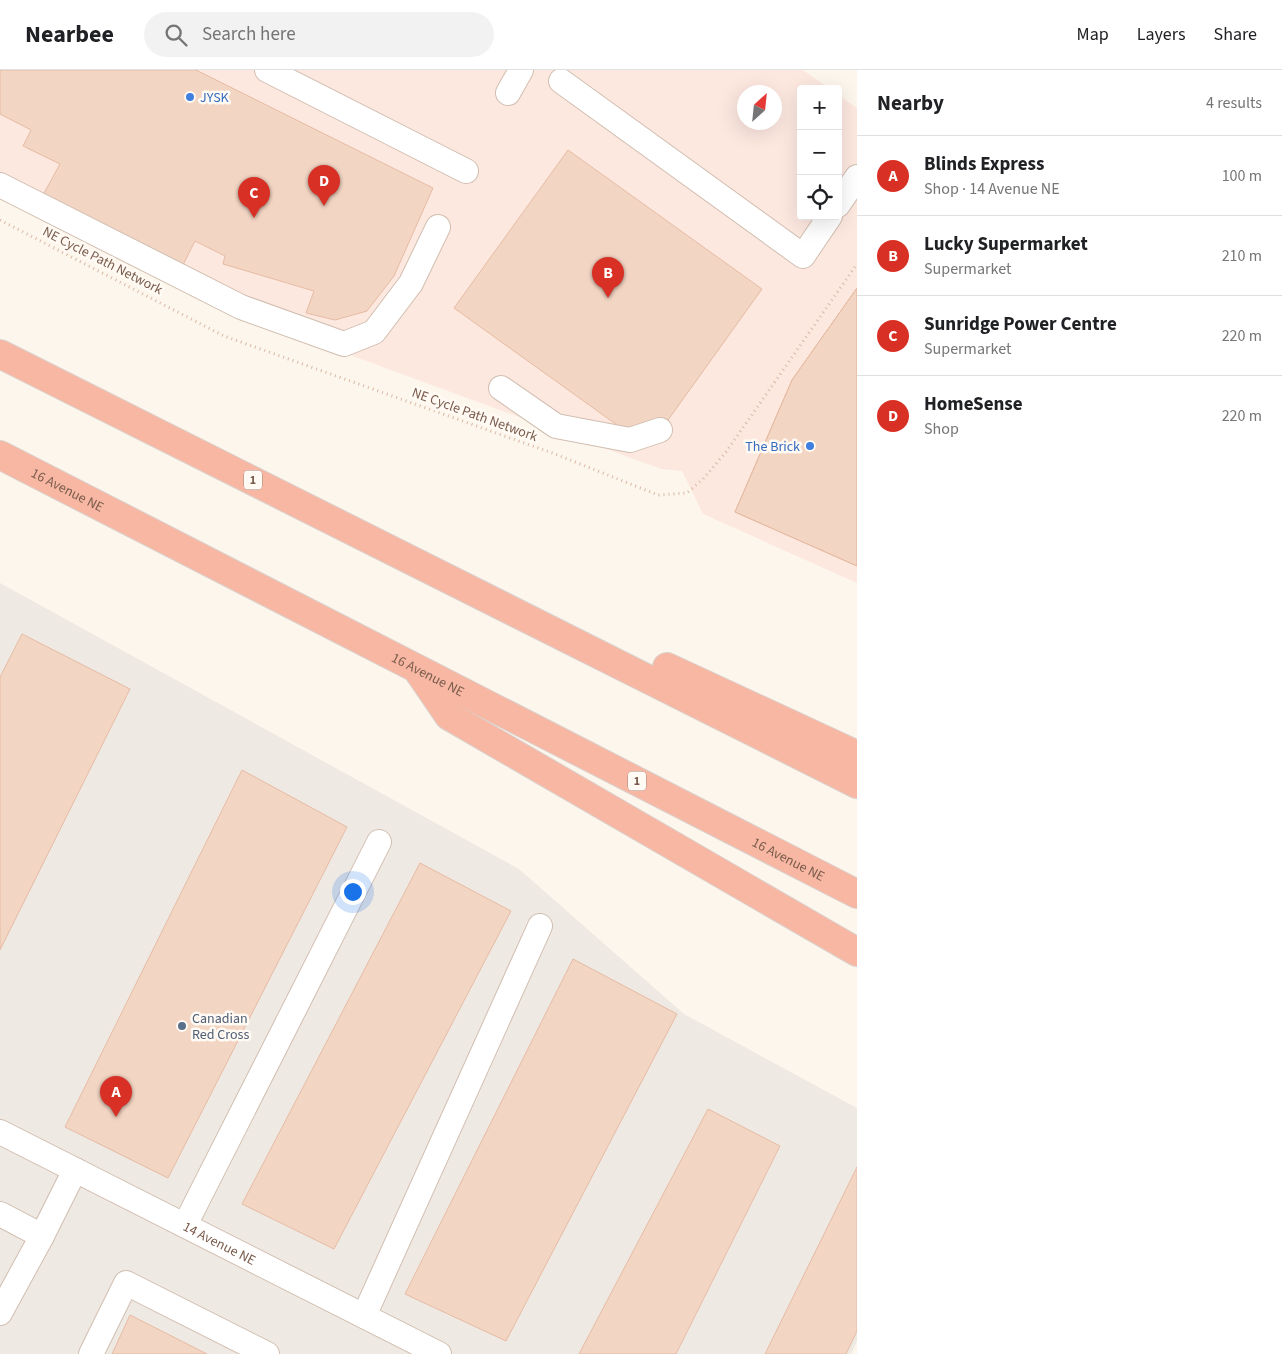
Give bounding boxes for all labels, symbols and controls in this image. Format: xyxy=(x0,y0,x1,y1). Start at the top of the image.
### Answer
search box xyxy=(144,12,494,57)
text: Nearbee xyxy=(25,17,114,52)
icon: search xyxy=(162,21,190,49)
text: Search here xyxy=(202,21,296,48)
text: Map xyxy=(1077,22,1109,47)
text: Layers xyxy=(1137,22,1186,47)
text: Share xyxy=(1214,22,1257,47)
north arrow xyxy=(737,85,782,130)
map controls xyxy=(797,85,842,220)
button: + xyxy=(797,85,842,130)
place label: JYSK xyxy=(200,88,230,108)
text: Nearby xyxy=(877,88,944,118)
marker: JYSK xyxy=(184,91,196,103)
text: 4 results xyxy=(1206,92,1262,114)
button: − xyxy=(797,130,842,175)
text: Blinds Express xyxy=(924,151,1044,178)
pin: D xyxy=(308,165,340,206)
text: A xyxy=(888,165,898,187)
text: 100 m xyxy=(1222,165,1262,187)
button: locate xyxy=(797,175,842,220)
pin: C xyxy=(238,177,270,218)
text: Shop · 14 Avenue NE xyxy=(924,178,1060,200)
street label: NE Cycle Path Network xyxy=(39,222,166,300)
text: Lucky Supermarket xyxy=(924,231,1088,258)
text: B xyxy=(888,245,898,267)
text: 210 m xyxy=(1222,245,1262,267)
pin: B xyxy=(592,257,624,298)
text: Supermarket xyxy=(924,258,1011,280)
text: Sunridge Power Centre xyxy=(924,311,1117,338)
text: C xyxy=(888,325,898,347)
text: 220 m xyxy=(1222,325,1262,347)
text: Supermarket xyxy=(924,338,1011,360)
street label: NE Cycle Path Network xyxy=(409,383,540,447)
text: HomeSense xyxy=(924,391,1023,418)
text: D xyxy=(888,405,898,427)
text: 220 m xyxy=(1222,405,1262,427)
text: Shop xyxy=(924,418,959,440)
place label: The Brick xyxy=(745,437,800,457)
marker: The Brick xyxy=(804,440,816,452)
street label: 16 Avenue NE xyxy=(27,464,107,517)
road number: 1 xyxy=(244,470,262,490)
street label: 16 Avenue NE xyxy=(388,648,467,702)
road number: 1 xyxy=(628,771,646,790)
street label: 16 Avenue NE xyxy=(748,833,828,887)
your location xyxy=(340,879,366,905)
place label: Canadian Red Cross xyxy=(192,1009,249,1045)
marker: Canadian Red Cross xyxy=(176,1020,188,1032)
pin: A xyxy=(100,1076,132,1117)
street label: 14 Avenue NE xyxy=(179,1217,259,1271)

